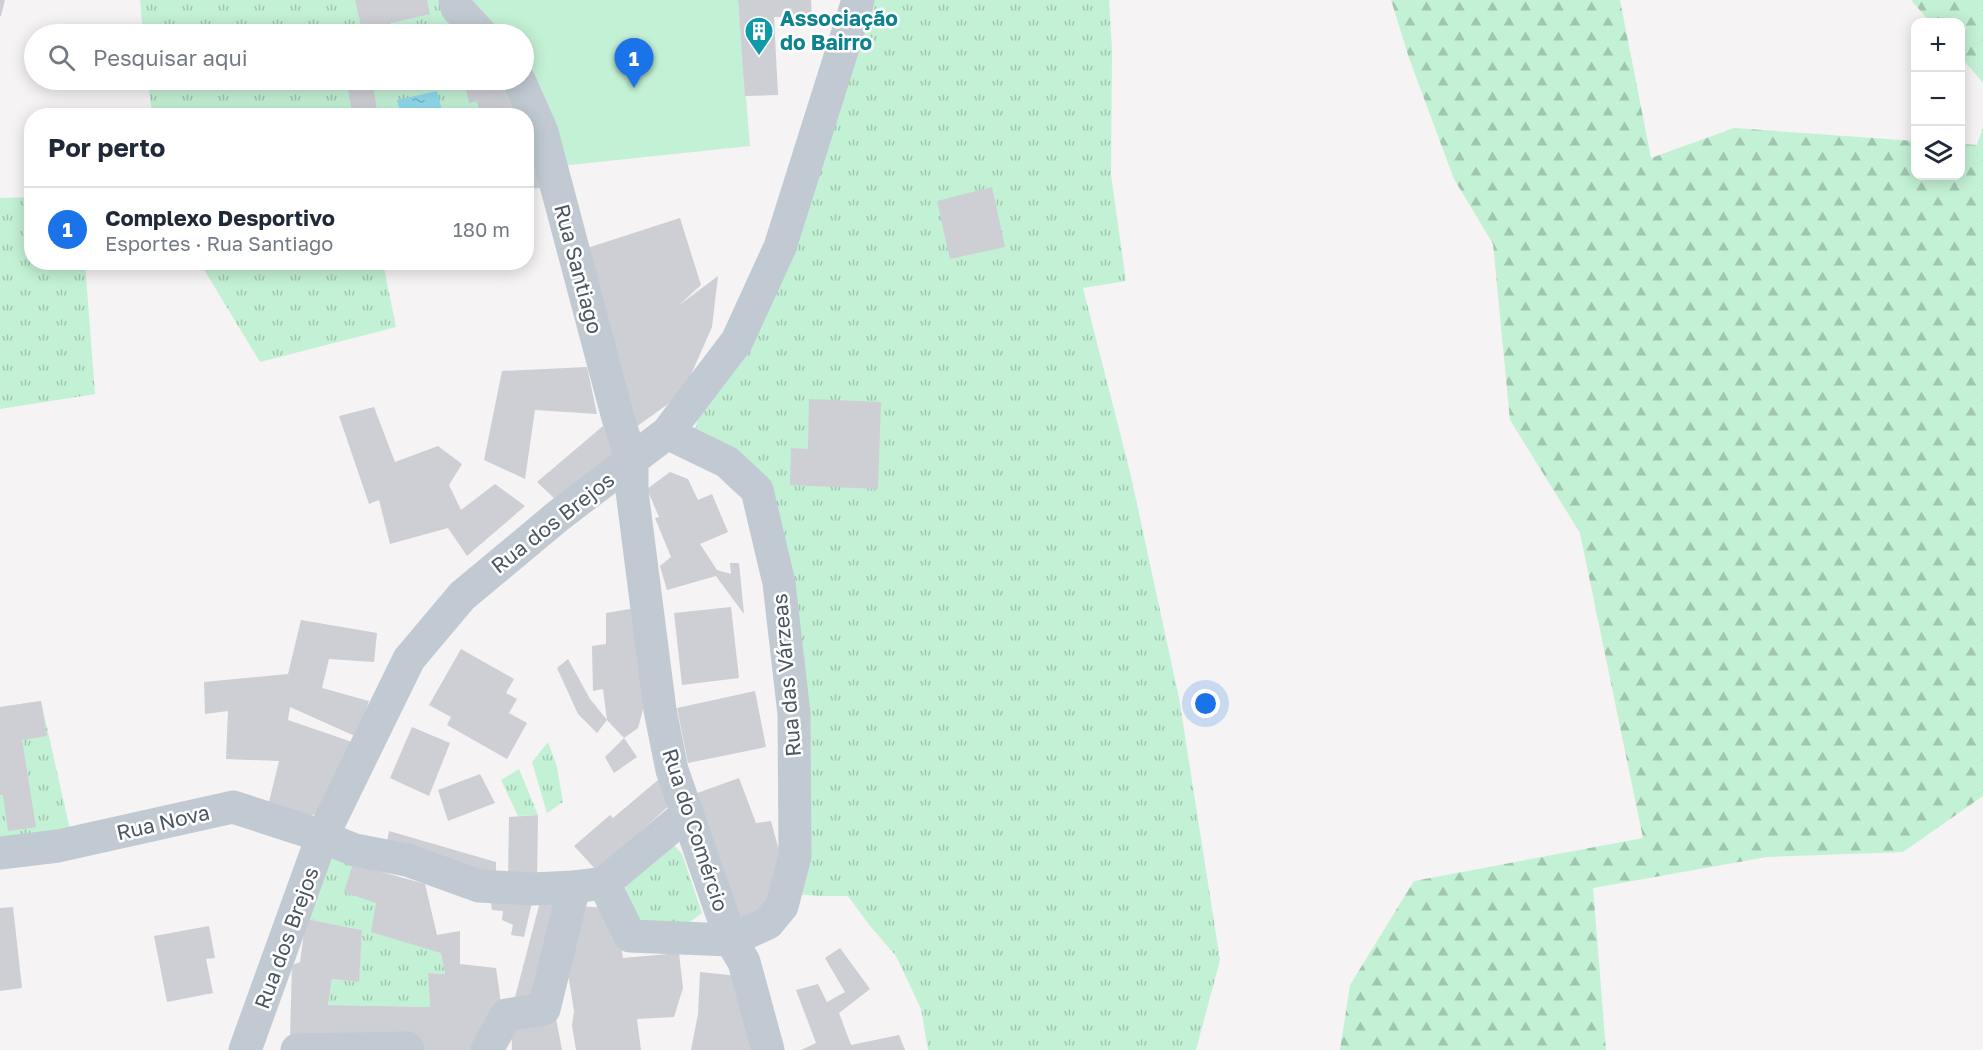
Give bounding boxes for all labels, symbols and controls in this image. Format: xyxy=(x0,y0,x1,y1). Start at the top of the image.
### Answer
place label: Associação do Bairro xyxy=(780,5,898,55)
building icon: Associação do Bairro xyxy=(743,15,775,57)
map controls xyxy=(1911,18,1965,180)
button: + xyxy=(1911,18,1965,72)
search box xyxy=(24,24,534,90)
pin: 1 xyxy=(614,38,654,88)
icon: search xyxy=(45,41,78,74)
text: Pesquisar aqui xyxy=(93,44,248,71)
button: − xyxy=(1911,72,1965,126)
button: layers xyxy=(1911,126,1965,180)
text: Por perto xyxy=(48,132,165,163)
street label: Rua Santiago xyxy=(549,201,609,336)
text: Complexo Desportivo xyxy=(105,204,335,231)
text: 1 xyxy=(62,217,73,241)
text: 180 m xyxy=(453,217,510,241)
text: Esportes · Rua Santiago xyxy=(105,231,333,255)
street label: Rua dos Brejos xyxy=(486,466,619,578)
street label: Rua das Várzeas xyxy=(766,592,806,758)
your location xyxy=(1191,689,1220,718)
street label: Rua do Comércio xyxy=(657,745,735,914)
street label: Rua Nova xyxy=(114,799,212,845)
street label: Rua dos Brejos xyxy=(248,863,324,1012)

